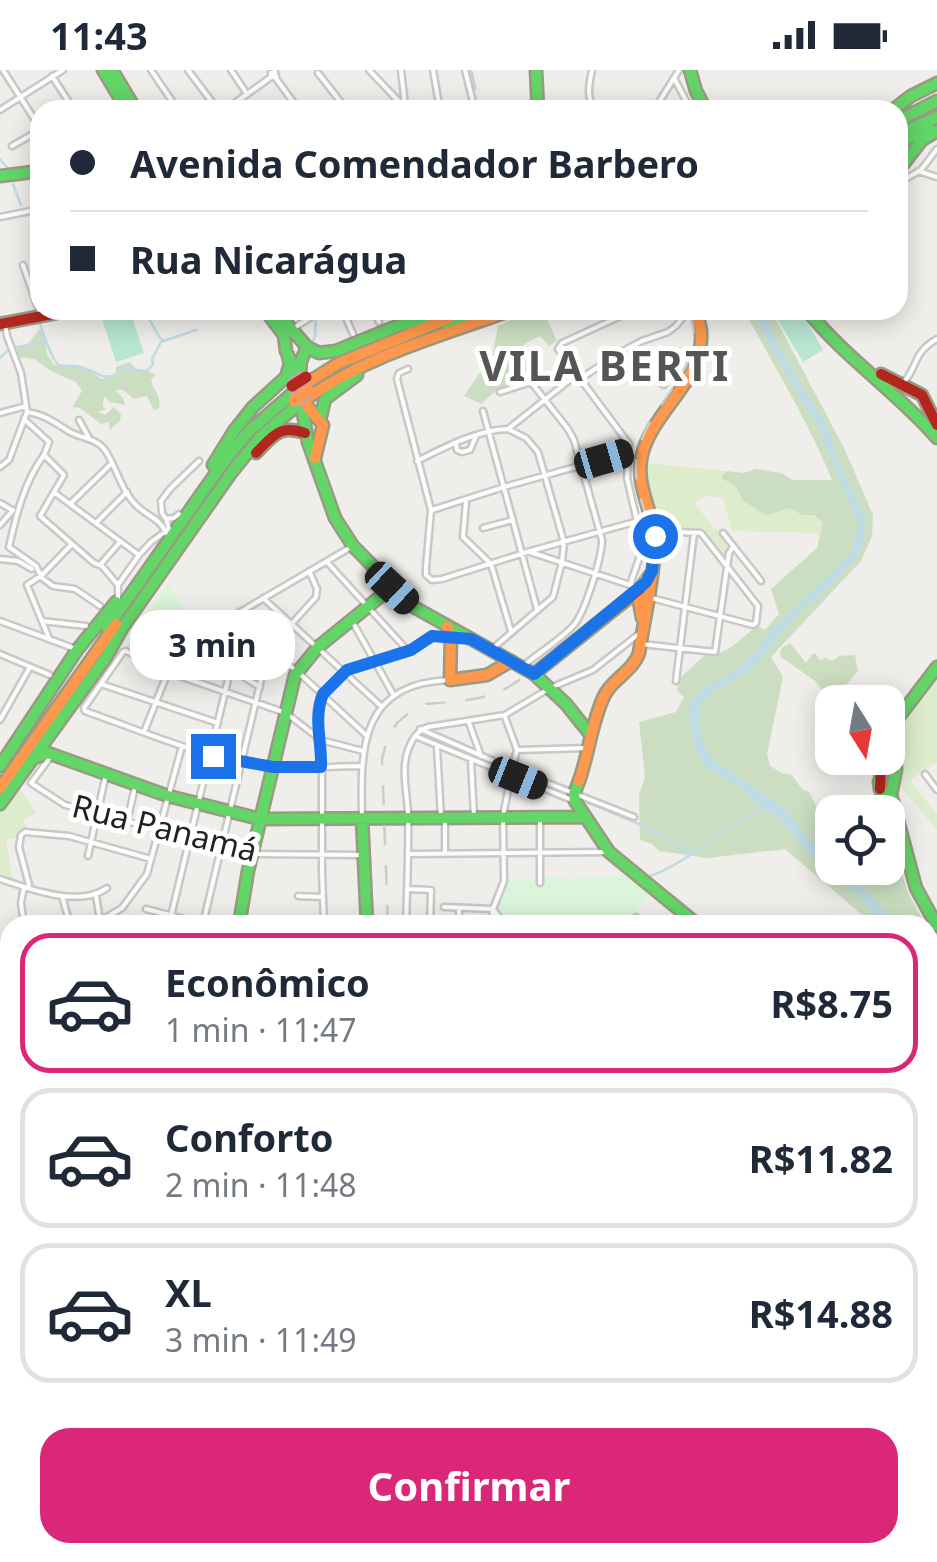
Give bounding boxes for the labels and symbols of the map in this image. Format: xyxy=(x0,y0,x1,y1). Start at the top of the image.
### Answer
district label: VILA BERTI xyxy=(479,336,731,393)
car xyxy=(571,436,637,482)
route start xyxy=(633,514,678,559)
car xyxy=(360,557,424,619)
callout: 3 min xyxy=(130,611,296,681)
north arrow xyxy=(815,685,905,775)
route end xyxy=(191,734,236,779)
car xyxy=(485,753,551,803)
street label: Rua Panamá xyxy=(68,783,262,871)

